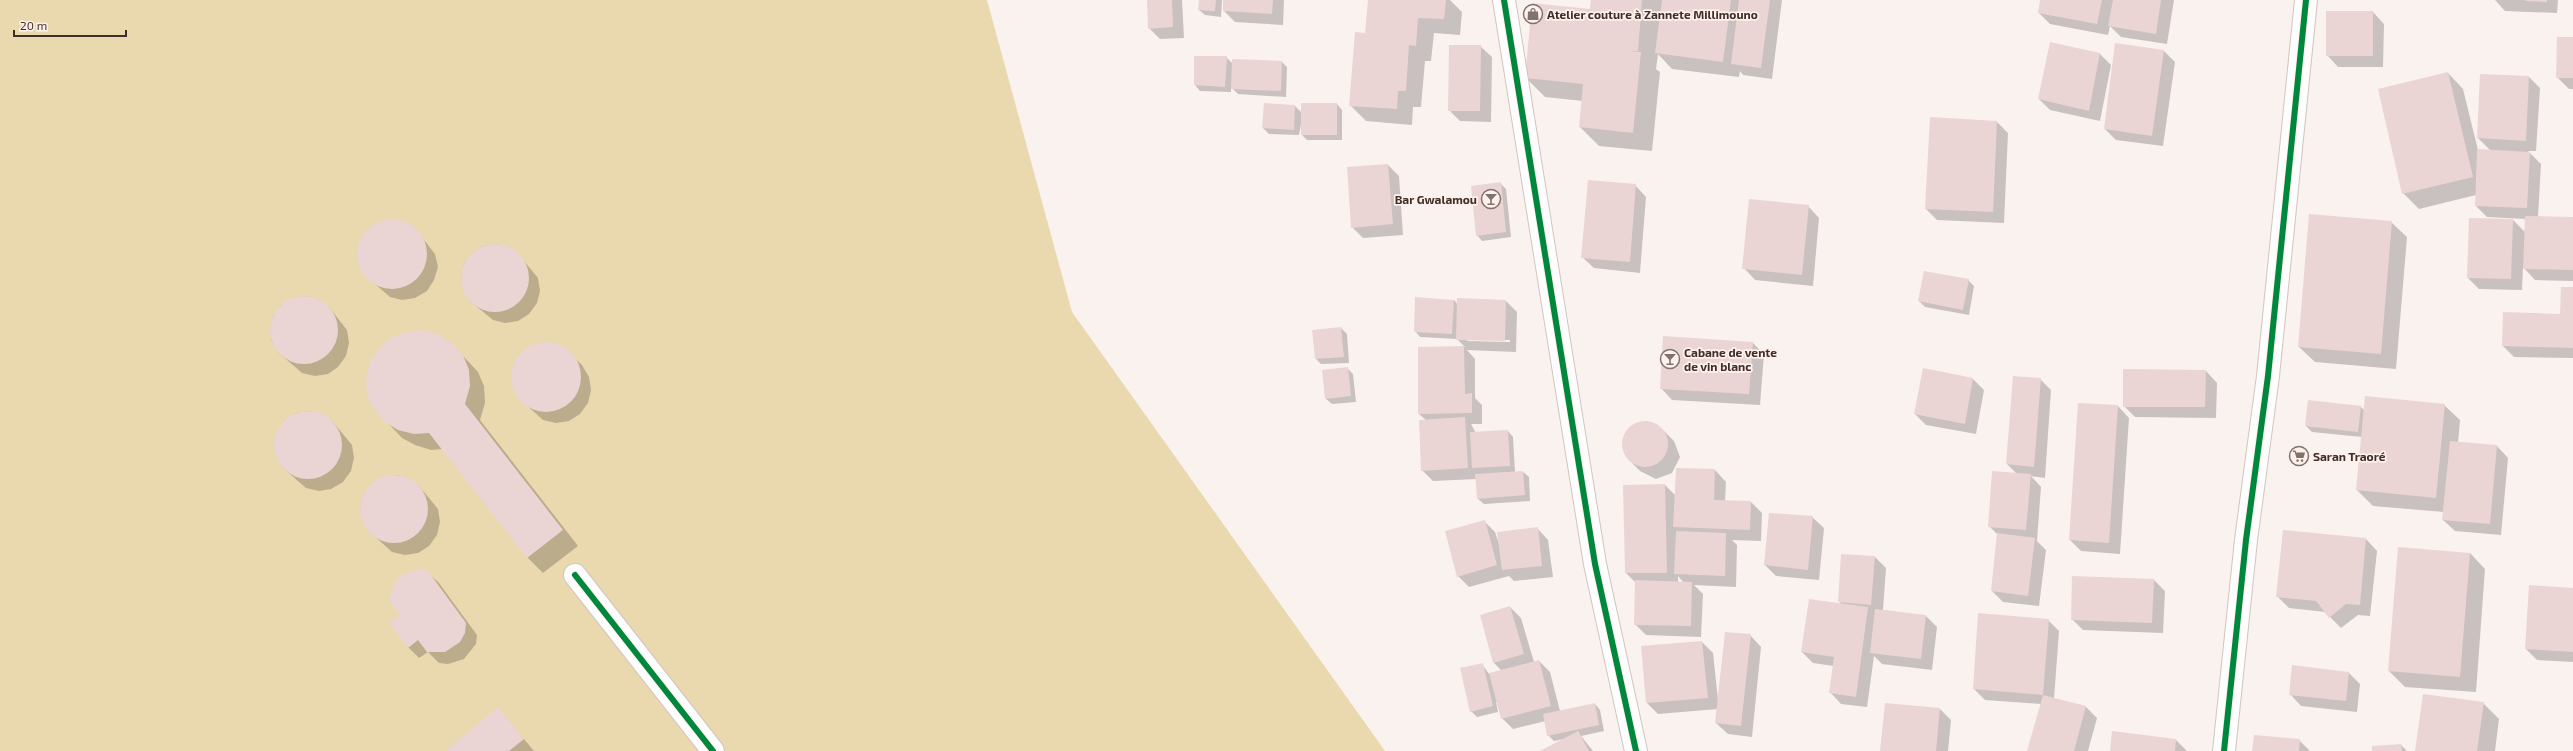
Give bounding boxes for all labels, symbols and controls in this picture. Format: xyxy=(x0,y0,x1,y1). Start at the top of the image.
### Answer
shop icon: Atelier couture à Zannete Millimouno xyxy=(1522,3,1544,25)
place label: Atelier couture à Zannete Millimouno xyxy=(1547,7,1758,21)
scale bar xyxy=(14,12,126,38)
text: 20 m xyxy=(20,18,47,32)
bar icon: Bar Gwalamou xyxy=(1480,188,1502,210)
place label: Bar Gwalamou xyxy=(1395,192,1477,206)
place label: Cabane de vente de vin blanc xyxy=(1684,345,1777,373)
bar icon: Cabane de vente de vin blanc xyxy=(1659,348,1681,370)
supermarket icon: Saran Traoré xyxy=(2288,445,2310,467)
place label: Saran Traoré xyxy=(2313,449,2386,463)

